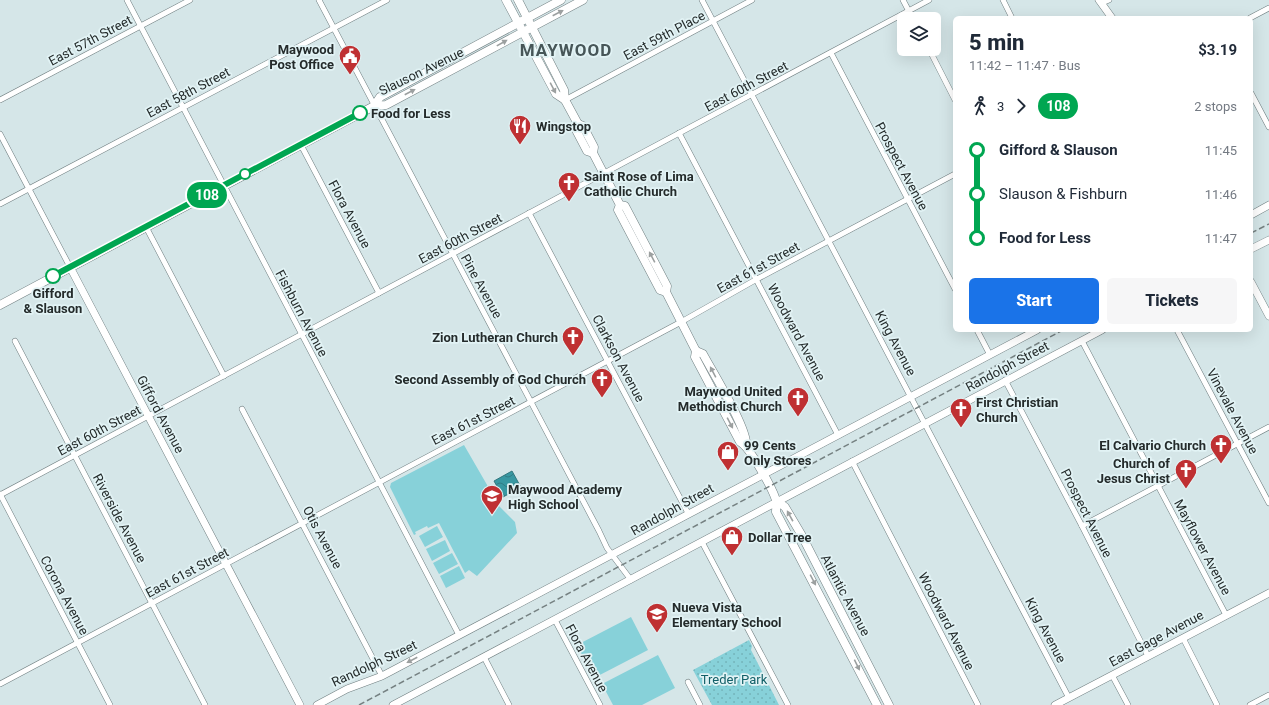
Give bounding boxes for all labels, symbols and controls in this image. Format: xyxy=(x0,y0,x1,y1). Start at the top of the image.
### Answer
street label: East 59th Place xyxy=(621,8,708,63)
one-way arrow xyxy=(552,10,563,17)
street label: East 57th Street xyxy=(46,12,134,69)
map controls xyxy=(897,12,941,56)
button: layers xyxy=(897,12,941,56)
text: 5 min xyxy=(969,30,1024,55)
one-way arrow xyxy=(496,39,508,46)
district label: MAYWOOD xyxy=(520,40,612,60)
text: $3.19 xyxy=(1198,41,1237,59)
place label: Maywood Post Office xyxy=(269,42,334,72)
public building icon: Maywood Post Office xyxy=(337,43,363,76)
street label: Slauson Avenue xyxy=(377,44,466,98)
street label: East 60th Street xyxy=(702,58,790,115)
text: 11:42 – 11:47 · Bus xyxy=(969,58,1081,73)
street label: East 58th Street xyxy=(144,64,232,121)
one-way arrow xyxy=(549,82,556,93)
one-way arrow xyxy=(404,89,416,95)
icon: walk xyxy=(969,95,991,117)
icon: forward xyxy=(1010,95,1032,117)
text: 108 xyxy=(1046,98,1070,114)
text: 3 xyxy=(997,99,1004,114)
text: 2 stops xyxy=(1194,99,1237,114)
marker: Food for Less xyxy=(352,105,368,121)
place label: Food for Less xyxy=(371,106,451,121)
restaurant icon: Wingstop xyxy=(507,113,533,146)
place label: Wingstop xyxy=(536,119,591,134)
street label: Prospect Avenue xyxy=(872,120,931,213)
text: Gifford & Slauson xyxy=(999,141,1118,159)
text: 11:45 xyxy=(1205,143,1237,158)
unlabelled marker xyxy=(239,168,251,180)
place label: Saint Rose of Lima Catholic Church xyxy=(584,169,694,199)
church icon: Saint Rose of Lima Catholic Church xyxy=(556,170,582,203)
street label: Flora Avenue xyxy=(325,178,374,251)
line badge: 108 xyxy=(184,182,230,208)
text: Slauson & Fishburn xyxy=(999,185,1127,203)
text: 108 xyxy=(195,187,219,203)
text: 11:46 xyxy=(1205,187,1237,202)
street label: East 60th Street xyxy=(416,210,504,267)
text: Food for Less xyxy=(999,229,1091,247)
text: 11:47 xyxy=(1205,231,1237,246)
street label: East 61st Street xyxy=(714,239,802,296)
street label: Pine Avenue xyxy=(458,251,505,321)
one-way arrow xyxy=(649,251,655,263)
street label: Fishburn Avenue xyxy=(272,267,331,359)
marker: Gifford & Slauson xyxy=(45,268,61,284)
button: Start xyxy=(969,278,1099,324)
button: Tickets xyxy=(1107,278,1237,324)
street label: Woodward Avenue xyxy=(765,281,829,383)
place label: Gifford & Slauson xyxy=(24,286,82,316)
street label: King Avenue xyxy=(872,308,919,378)
street label: Clarkson Avenue xyxy=(589,312,648,405)
church icon: Zion Lutheran Church xyxy=(560,324,586,357)
place label: Zion Lutheran Church xyxy=(432,330,558,345)
street label: Randolph Street xyxy=(963,338,1051,395)
church icon: Second Assembly of God Church xyxy=(589,366,615,399)
street label: Vinevale Avenue xyxy=(1204,366,1261,457)
one-way arrow xyxy=(710,367,716,378)
place label: Second Assembly of God Church xyxy=(394,372,586,387)
street label: Gifford Avenue xyxy=(134,373,187,456)
place label: Maywood United Methodist Church xyxy=(678,384,782,414)
church icon: Maywood United Methodist Church xyxy=(785,385,811,418)
street label: East 61st Street xyxy=(429,393,518,448)
place label: First Christian Church xyxy=(976,395,1058,425)
church icon: First Christian Church xyxy=(948,396,974,429)
street label: East 60th Street xyxy=(55,402,143,459)
one-way arrow xyxy=(727,417,733,429)
church icon: El Calvario Church xyxy=(1208,432,1234,465)
place label: 99 Cents Only Stores xyxy=(744,438,812,468)
place label: El Calvario Church xyxy=(1099,438,1206,453)
shop icon: 99 Cents Only Stores xyxy=(715,439,741,472)
place label: Church of Jesus Christ xyxy=(1097,456,1171,486)
church icon: Church of Jesus Christ xyxy=(1173,457,1199,490)
street label: Prospect Avenue xyxy=(1058,466,1115,560)
street label: Riverside Avenue xyxy=(90,471,149,565)
street label: Randolph Street xyxy=(628,481,716,538)
place label: Maywood Academy High School xyxy=(508,482,623,512)
school or university icon: Maywood Academy High School xyxy=(479,483,505,516)
street label: Mayflower Avenue xyxy=(1171,497,1234,598)
street label: Otis Avenue xyxy=(300,503,345,571)
one-way arrow xyxy=(787,510,794,522)
shop icon: Dollar Tree xyxy=(719,524,745,557)
place label: Dollar Tree xyxy=(748,530,812,545)
street label: East 61st Street xyxy=(143,544,231,601)
street label: Atlantic Avenue xyxy=(818,552,873,639)
street label: Corona Avenue xyxy=(37,553,92,637)
street label: Woodward Avenue xyxy=(915,570,978,673)
one-way arrow xyxy=(809,574,816,586)
street label: King Avenue xyxy=(1022,595,1069,665)
place label: Nueva Vista Elementary School xyxy=(672,600,782,630)
school or university icon: Nueva Vista Elementary School xyxy=(644,601,670,634)
street label: East Gage Avenue xyxy=(1107,607,1206,670)
street label: Flora Avenue xyxy=(562,622,611,695)
street label: Randolph Street xyxy=(329,637,419,690)
one-way arrow xyxy=(406,657,418,663)
one-way arrow xyxy=(854,659,860,670)
park label: Treder Park xyxy=(701,672,768,687)

